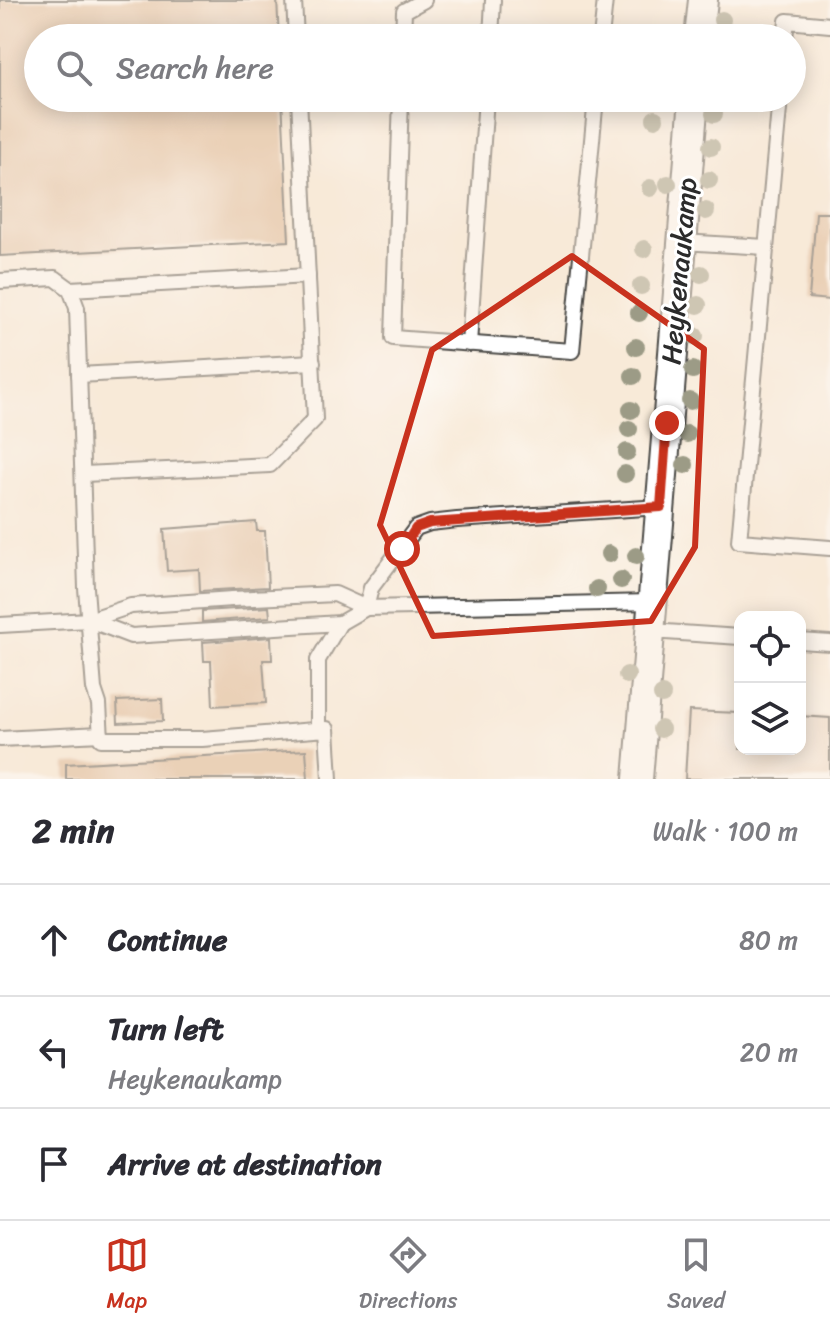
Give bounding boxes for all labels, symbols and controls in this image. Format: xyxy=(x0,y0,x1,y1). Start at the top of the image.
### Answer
search box xyxy=(24,24,806,112)
text: Search here xyxy=(116,41,274,95)
icon: search xyxy=(52,46,96,90)
street label: Heykenaukamp xyxy=(646,175,712,367)
route end xyxy=(649,405,685,441)
route start xyxy=(384,531,420,567)
map controls xyxy=(734,611,806,755)
button: locate xyxy=(734,611,806,683)
button: layers xyxy=(734,683,806,755)
text: 2 min xyxy=(32,801,114,861)
text: Walk · 100 m xyxy=(652,808,798,854)
text: Continue xyxy=(108,913,227,967)
text: 80 m xyxy=(739,917,798,963)
icon: ahead xyxy=(32,918,76,962)
text: Turn left xyxy=(108,1002,224,1056)
text: 20 m xyxy=(740,1029,798,1075)
icon: left xyxy=(32,1030,76,1074)
text: Heykenaukamp xyxy=(108,1056,282,1102)
text: Arrive at destination xyxy=(108,1137,382,1191)
icon: arrive xyxy=(32,1142,76,1186)
tab: Map xyxy=(105,1233,149,1320)
tab: Directions xyxy=(359,1233,457,1320)
tab: Saved xyxy=(667,1233,725,1320)

